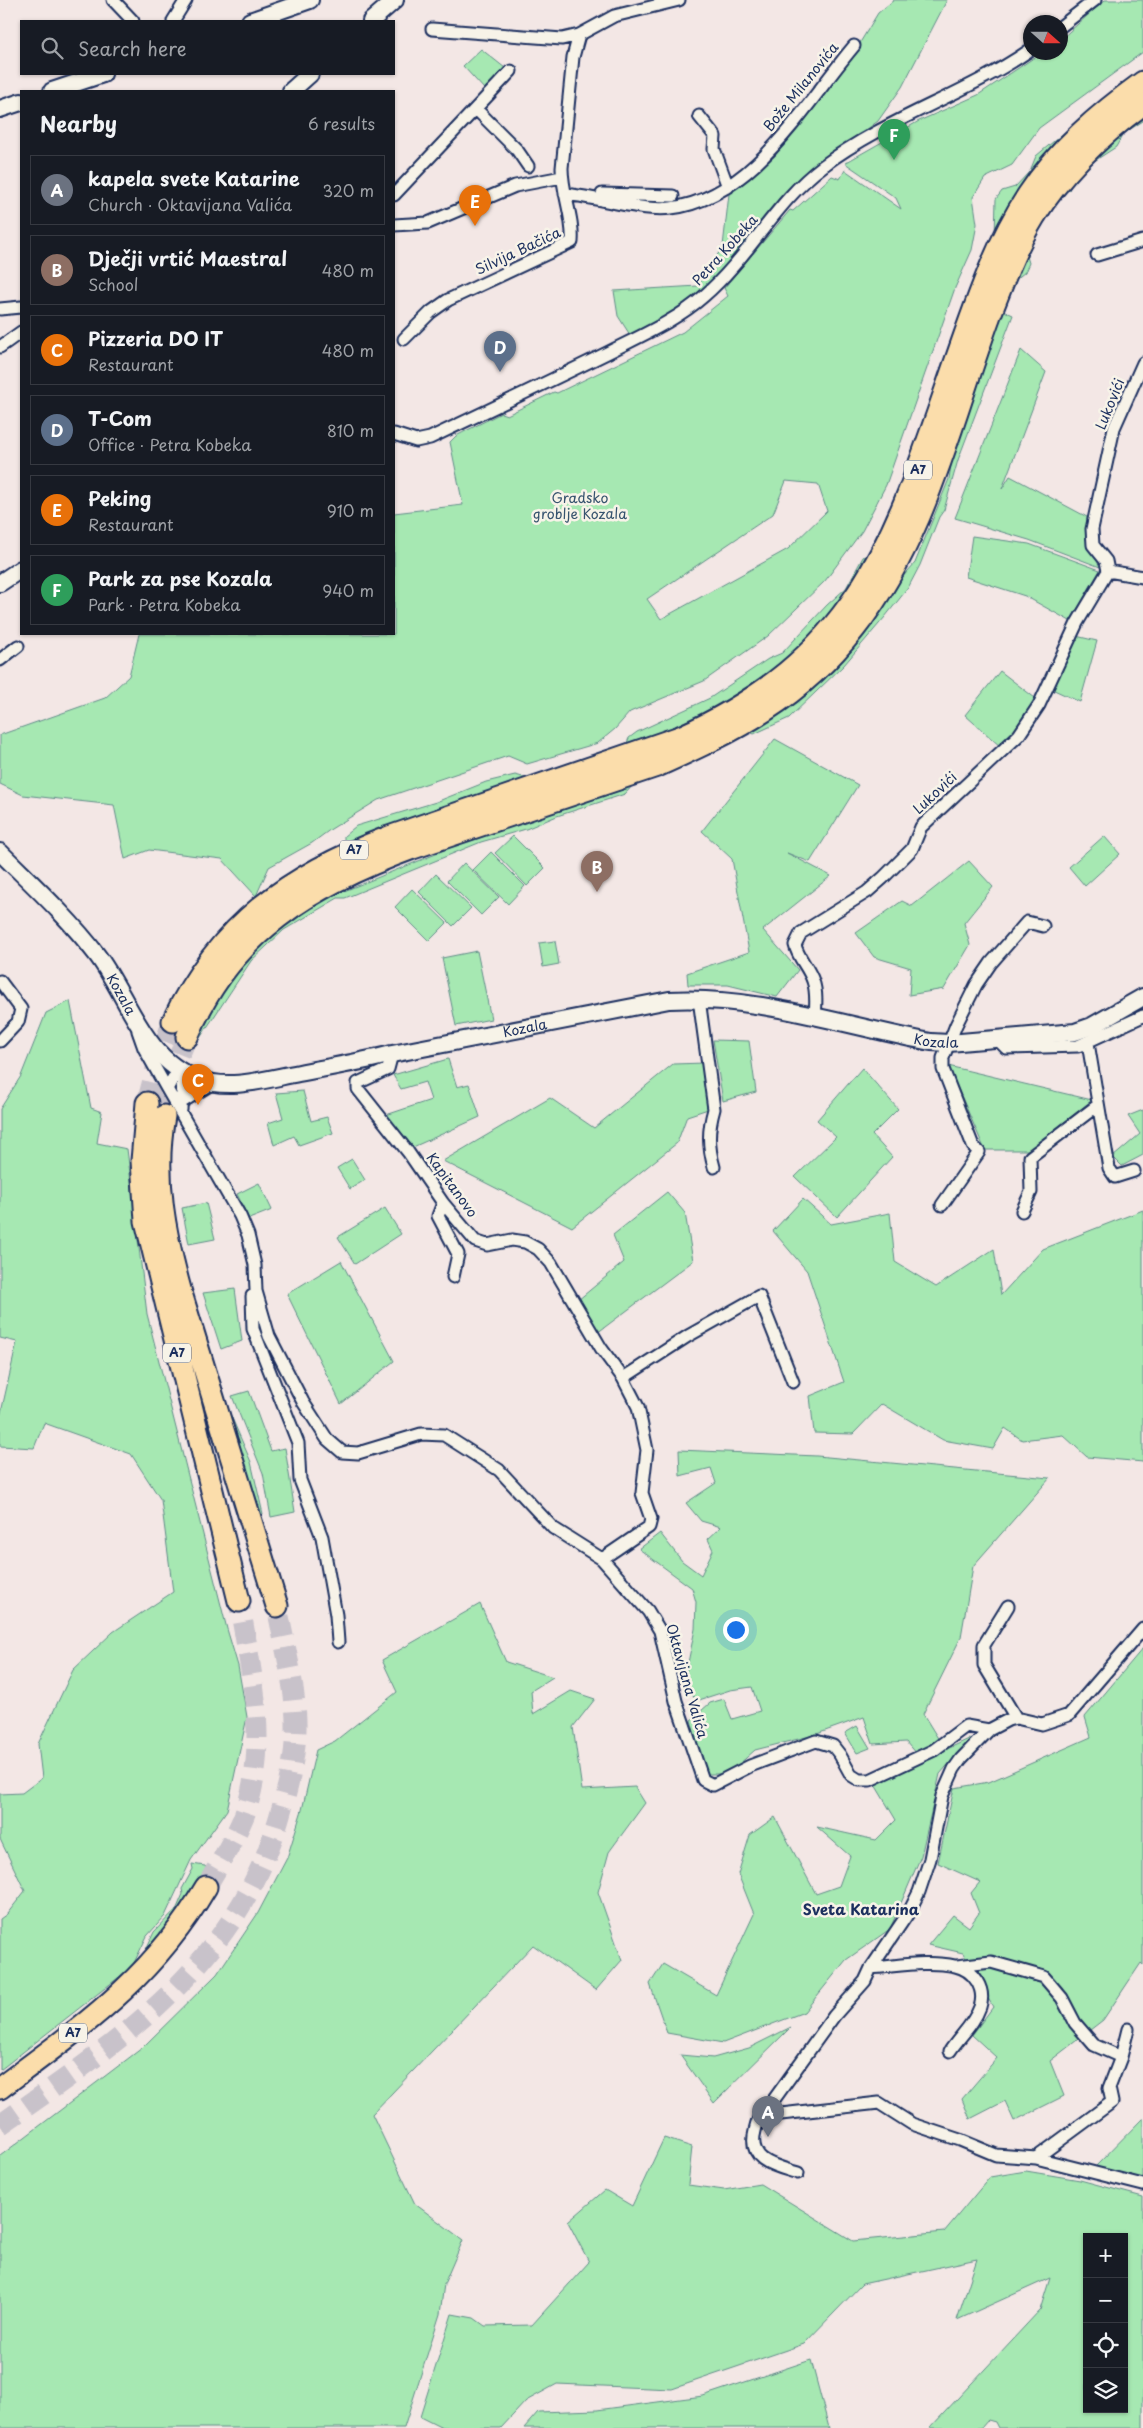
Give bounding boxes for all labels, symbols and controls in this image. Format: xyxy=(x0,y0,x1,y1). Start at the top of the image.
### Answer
north arrow xyxy=(1023,15,1068,60)
search box xyxy=(20,20,395,75)
icon: search xyxy=(38,34,66,62)
text: Search here xyxy=(78,34,187,62)
street label: Bože Milanovića xyxy=(758,38,843,136)
text: Nearby xyxy=(40,107,117,139)
text: 6 results xyxy=(308,111,375,135)
pin: F xyxy=(878,119,910,160)
text: kapela svete Katarine xyxy=(88,164,300,192)
text: A xyxy=(51,178,63,202)
text: 320 m xyxy=(323,178,374,202)
pin: E xyxy=(459,185,491,226)
text: Church · Oktavijana Valića xyxy=(88,192,292,216)
street label: Petra Kobeka xyxy=(687,209,763,290)
street label: Silvija Bačića xyxy=(471,221,564,280)
text: Dječji vrtić Maestral xyxy=(88,244,287,272)
text: B xyxy=(52,258,62,282)
text: 480 m xyxy=(322,258,374,282)
text: School xyxy=(88,272,138,296)
text: Pizzeria DO IT xyxy=(88,324,223,352)
pin: D xyxy=(484,331,516,372)
text: C xyxy=(51,338,63,362)
text: 480 m xyxy=(322,338,374,362)
text: Restaurant xyxy=(88,352,174,376)
street label: Lukovići xyxy=(1090,375,1129,433)
text: T-Com xyxy=(88,404,152,432)
text: D xyxy=(51,418,63,442)
text: 810 m xyxy=(327,418,374,442)
text: Office · Petra Kobeka xyxy=(88,432,252,456)
road number: A7 xyxy=(904,460,932,480)
text: Peking xyxy=(88,484,151,512)
park label: Gradsko groblje Kozala xyxy=(533,487,627,524)
text: E xyxy=(52,498,62,522)
text: 910 m xyxy=(327,498,374,522)
text: Restaurant xyxy=(88,512,174,536)
text: Park za pse Kozala xyxy=(88,564,272,592)
text: F xyxy=(52,578,62,602)
text: 940 m xyxy=(322,578,374,602)
text: Park · Petra Kobeka xyxy=(88,592,241,616)
street label: Lukovići xyxy=(908,767,961,819)
road number: A7 xyxy=(340,840,368,860)
pin: B xyxy=(581,851,613,892)
street label: Kozala xyxy=(102,970,142,1019)
street label: Kozala xyxy=(501,1013,549,1042)
street label: Kozala xyxy=(912,1028,959,1053)
pin: C xyxy=(182,1064,214,1105)
street label: Kapitanovo xyxy=(422,1148,483,1222)
road number: A7 xyxy=(163,1344,191,1362)
your location xyxy=(723,1617,749,1643)
street label: Oktavijana Valića xyxy=(661,1621,714,1741)
district label: Sveta Katarina xyxy=(803,1897,920,1920)
road number: A7 xyxy=(59,2024,87,2042)
pin: A xyxy=(752,2096,784,2137)
map controls xyxy=(1083,2233,1128,2413)
button: + xyxy=(1083,2233,1128,2278)
button: − xyxy=(1083,2278,1128,2323)
button: locate xyxy=(1083,2323,1128,2368)
button: layers xyxy=(1083,2368,1128,2413)

